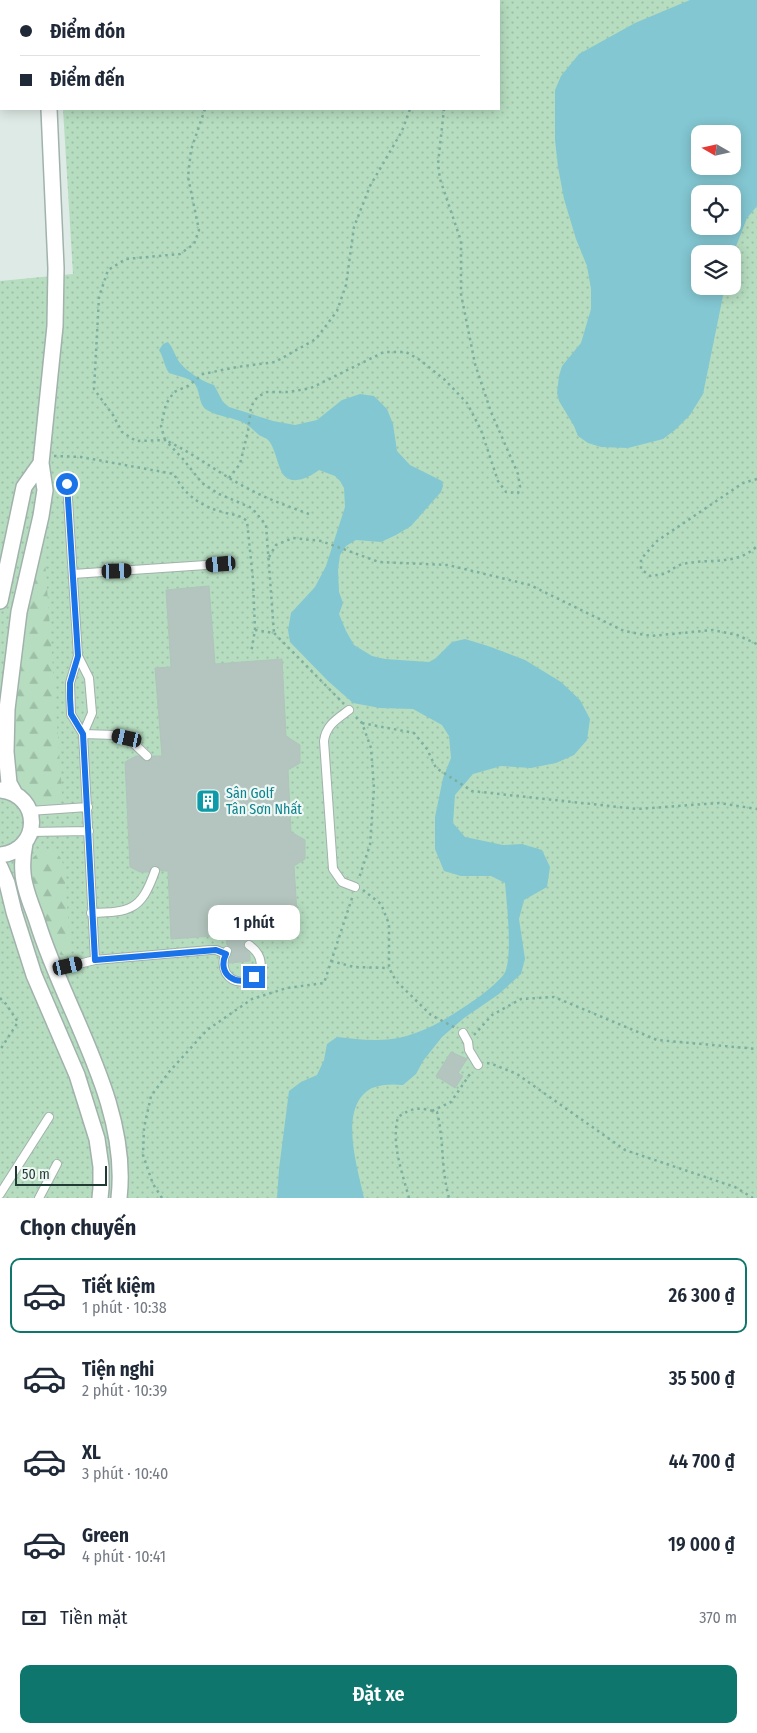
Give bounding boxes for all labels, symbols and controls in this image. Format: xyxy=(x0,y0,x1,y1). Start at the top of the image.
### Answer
text: Điểm đón xyxy=(50,20,125,43)
text: Điểm đến xyxy=(50,68,125,91)
north arrow xyxy=(691,125,741,175)
map controls xyxy=(691,125,741,295)
button: locate xyxy=(691,185,741,235)
button: layers xyxy=(691,245,741,295)
route start xyxy=(56,473,78,495)
car xyxy=(205,555,236,573)
car xyxy=(101,563,132,579)
car xyxy=(110,727,143,749)
place label: Sân Golf Tân Sơn Nhất xyxy=(226,785,302,818)
building icon: Sân Golf Tân Sơn Nhất xyxy=(195,788,221,814)
callout: 1 phút xyxy=(208,904,300,940)
text: 1 phút xyxy=(233,913,275,932)
car xyxy=(51,955,84,977)
route end xyxy=(243,966,265,988)
scale bar xyxy=(15,1163,108,1186)
text: 50 m xyxy=(22,1166,50,1183)
text: Chọn chuyến xyxy=(20,1214,136,1241)
icon: car xyxy=(22,1273,67,1318)
text: Tiết kiệm xyxy=(82,1275,155,1298)
text: 26 300 ₫ xyxy=(668,1284,735,1307)
text: 1 phút · 10:38 xyxy=(82,1298,167,1317)
icon: car xyxy=(22,1356,67,1401)
text: Tiện nghi xyxy=(82,1358,154,1381)
text: 35 500 ₫ xyxy=(669,1367,735,1390)
text: 2 phút · 10:39 xyxy=(82,1381,167,1400)
icon: car xyxy=(22,1439,67,1484)
text: XL xyxy=(82,1441,101,1464)
text: 44 700 ₫ xyxy=(669,1450,735,1473)
text: 3 phút · 10:40 xyxy=(82,1464,168,1483)
icon: car xyxy=(22,1522,67,1567)
text: Green xyxy=(82,1524,129,1547)
text: 19 000 ₫ xyxy=(668,1533,735,1556)
text: 4 phút · 10:41 xyxy=(82,1547,166,1566)
icon: cash xyxy=(20,1604,48,1632)
text: Tiền mặt xyxy=(60,1606,128,1629)
text: 370 m xyxy=(699,1608,737,1627)
button: Đặt xe xyxy=(20,1665,737,1723)

